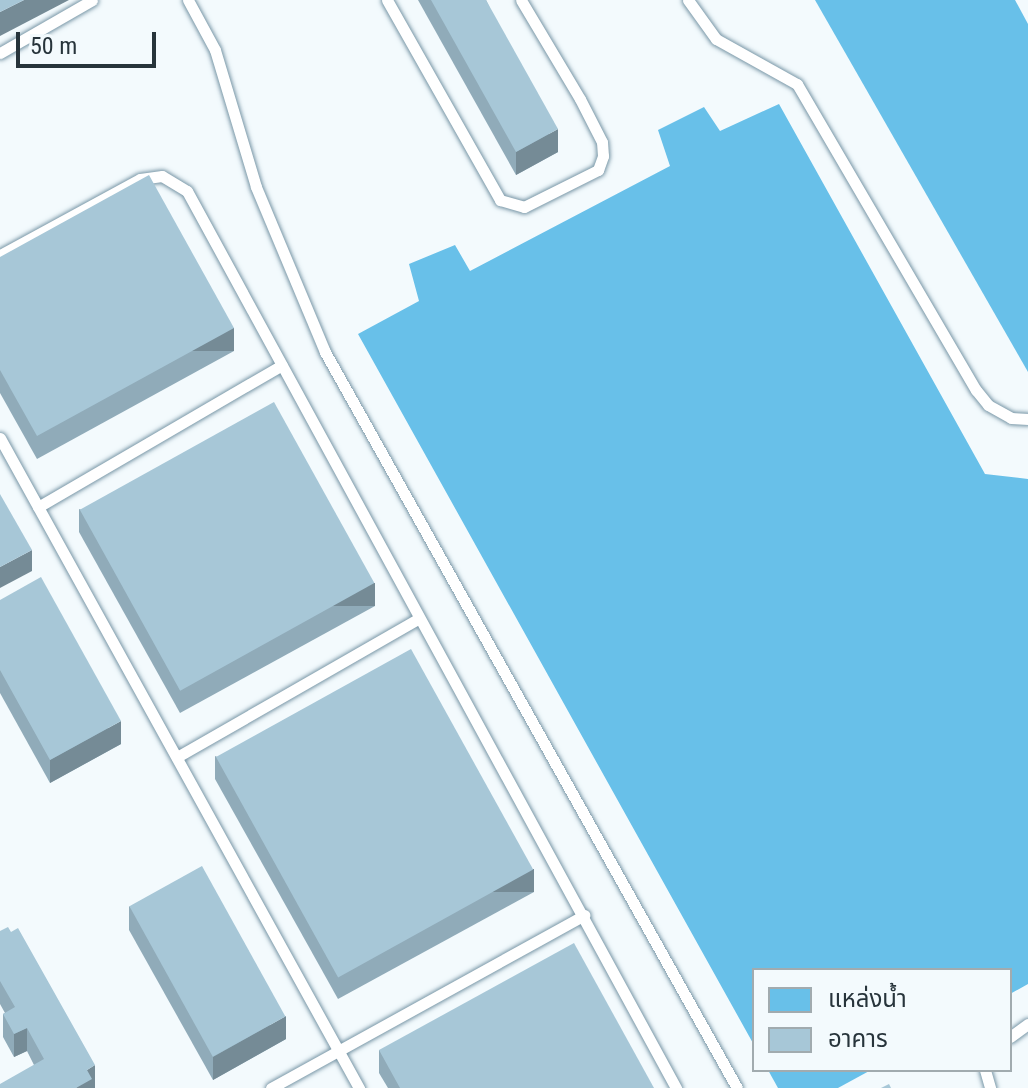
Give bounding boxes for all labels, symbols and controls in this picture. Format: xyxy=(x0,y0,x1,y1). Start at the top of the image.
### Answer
scale bar xyxy=(20,16,160,66)
text: 50 m xyxy=(30,32,77,60)
legend xyxy=(752,968,1012,1072)
text: แหล่งน้ำ xyxy=(828,985,907,1013)
text: อาคาร xyxy=(828,1025,888,1053)

